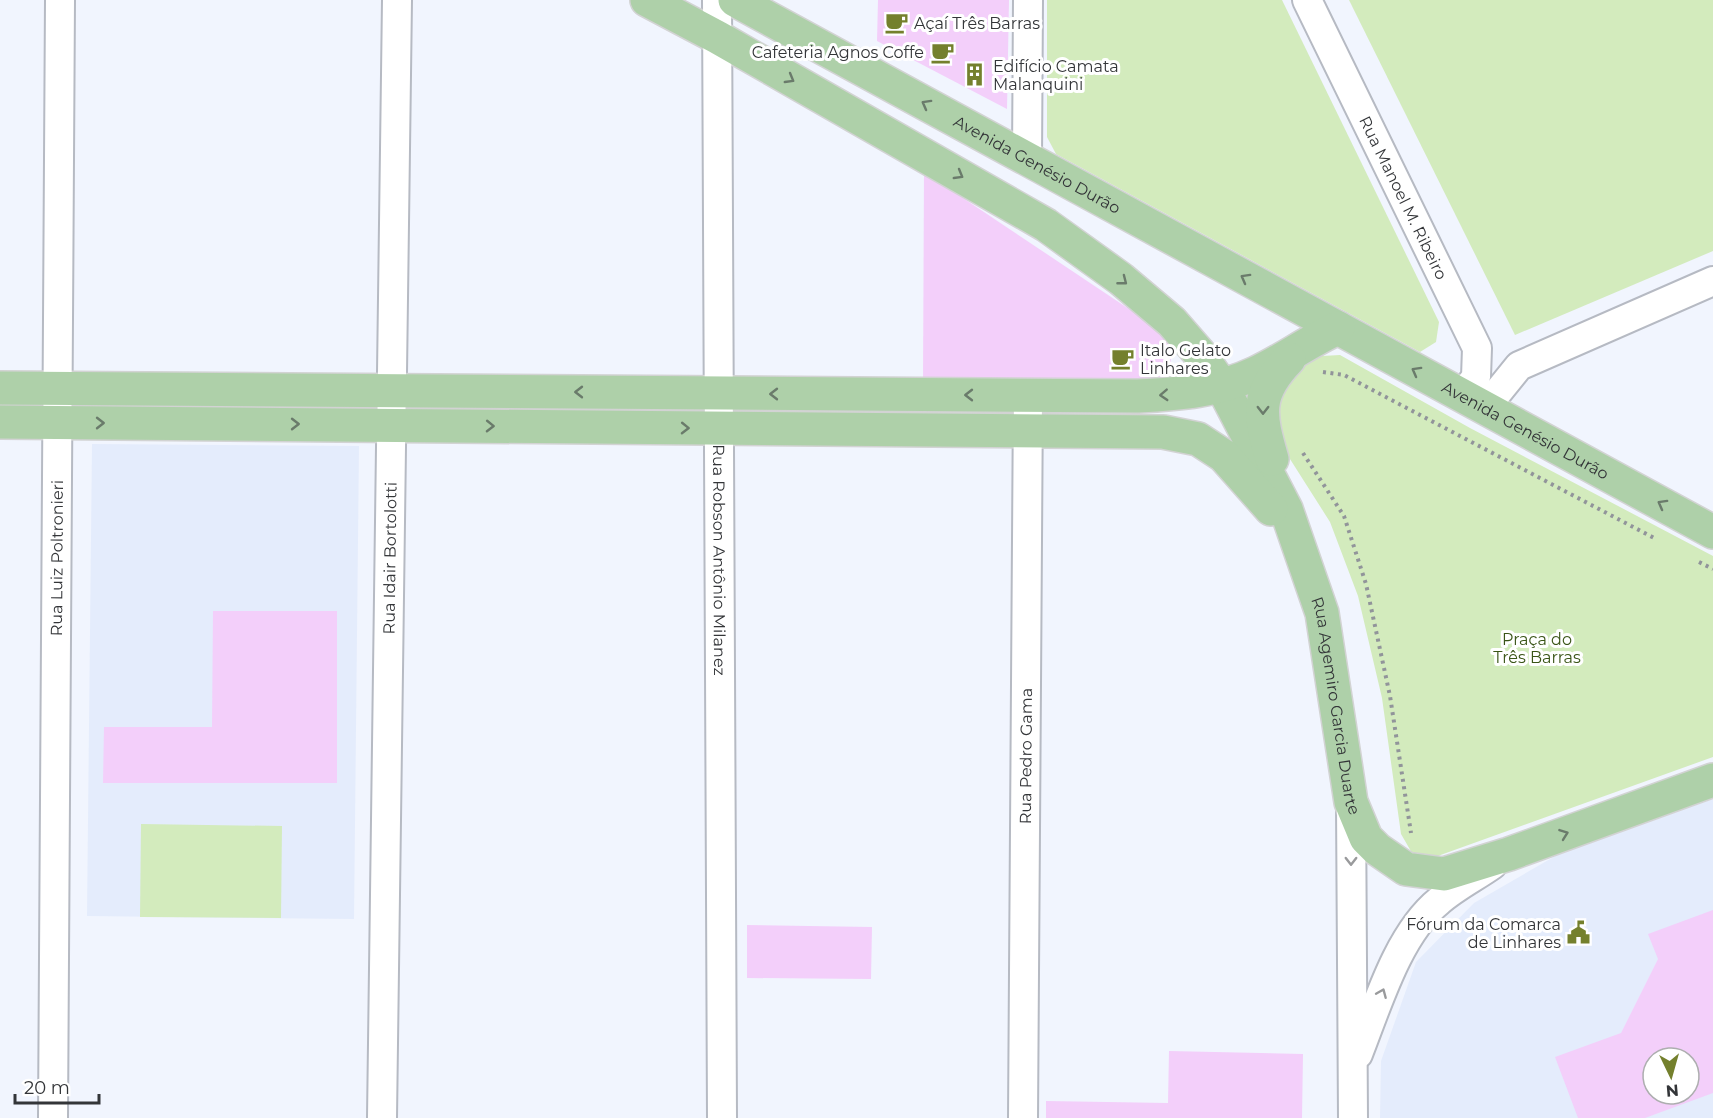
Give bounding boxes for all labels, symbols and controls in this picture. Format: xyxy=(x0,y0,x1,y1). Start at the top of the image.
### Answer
cafe icon: Açaí Três Barras xyxy=(883,10,909,36)
place label: Açaí Três Barras xyxy=(914,14,1040,33)
cafe icon: Cafeteria Agnos Coffe xyxy=(929,39,955,65)
place label: Cafeteria Agnos Coffe xyxy=(752,43,924,62)
place label: Edifício Camata Malanquini xyxy=(993,57,1119,94)
building icon: Edifício Camata Malanquini xyxy=(962,62,988,88)
one-way arrow xyxy=(784,71,794,83)
one-way arrow xyxy=(922,100,933,111)
street label: Avenida Genésio Durão xyxy=(951,111,1124,217)
street label: Rua Manoel M. Ribeiro xyxy=(1356,113,1452,283)
one-way arrow xyxy=(953,168,963,180)
one-way arrow xyxy=(1116,273,1127,284)
one-way arrow xyxy=(1241,274,1251,285)
place label: Italo Gelato Linhares xyxy=(1140,341,1231,378)
cafe icon: Italo Gelato Linhares xyxy=(1109,346,1135,372)
one-way arrow xyxy=(1412,367,1423,378)
street label: Avenida Genésio Durão xyxy=(1439,377,1612,483)
one-way arrow xyxy=(575,386,584,398)
one-way arrow xyxy=(770,387,779,400)
one-way arrow xyxy=(965,389,974,401)
one-way arrow xyxy=(1160,389,1169,402)
one-way arrow xyxy=(1257,405,1269,414)
one-way arrow xyxy=(96,416,105,429)
one-way arrow xyxy=(291,418,300,430)
one-way arrow xyxy=(486,420,495,432)
one-way arrow xyxy=(681,421,690,434)
street label: Rua Robson Antônio Milanez xyxy=(709,444,730,676)
street label: Rua Luiz Poltronieri xyxy=(47,480,66,636)
street label: Rua Idair Bortolotti xyxy=(379,482,400,634)
one-way arrow xyxy=(1657,500,1668,511)
street label: Rua Agemiro Garcia Duarte xyxy=(1308,594,1365,818)
park label: Praça do Três Barras xyxy=(1493,630,1581,667)
street label: Rua Pedro Gama xyxy=(1016,688,1035,824)
one-way arrow xyxy=(1558,829,1569,842)
one-way arrow xyxy=(1345,856,1357,865)
place label: Fórum da Comarca de Linhares xyxy=(1406,915,1561,952)
public building icon: Fórum da Comarca de Linhares xyxy=(1566,920,1592,946)
one-way arrow xyxy=(1375,988,1387,999)
north arrow xyxy=(1641,1046,1701,1106)
scale bar xyxy=(15,1067,99,1105)
text: 20 m xyxy=(24,1077,70,1099)
text: N xyxy=(1665,1080,1680,1100)

